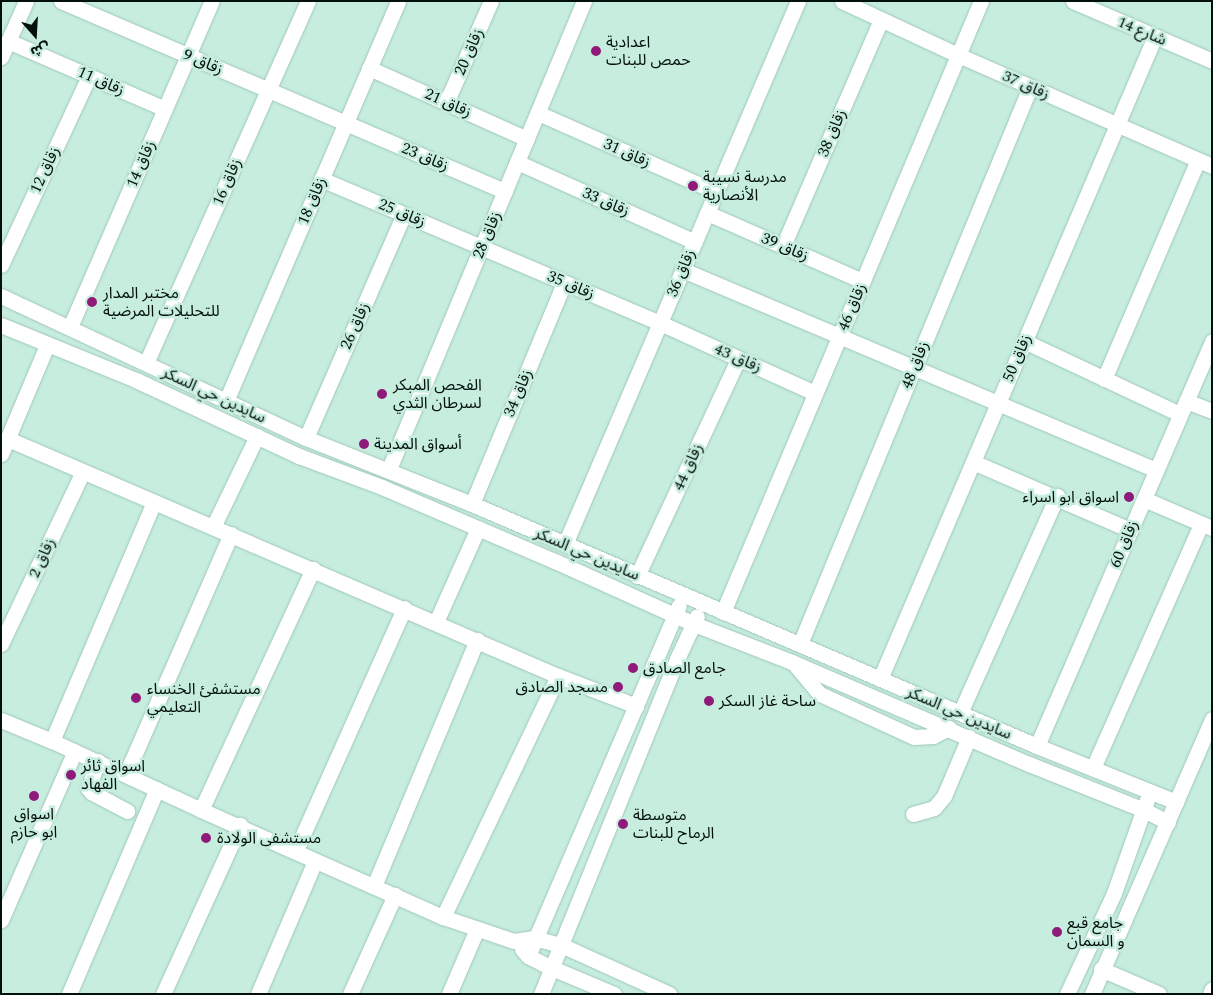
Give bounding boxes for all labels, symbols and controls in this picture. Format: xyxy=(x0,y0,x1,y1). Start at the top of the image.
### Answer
north arrow xyxy=(10,10,60,60)
street label: شارع 14 xyxy=(1115,12,1169,50)
street label: زقاق 20 xyxy=(450,25,488,79)
place label: اعدادية حمص للبنات xyxy=(606,32,691,70)
text: ش xyxy=(28,37,53,63)
street label: زقاق 9 xyxy=(180,45,226,79)
marker: اعدادية حمص للبنات xyxy=(590,45,602,57)
street label: زقاق 11 xyxy=(74,62,128,100)
street label: زقاق 37 xyxy=(999,66,1053,104)
street label: زقاق 21 xyxy=(421,84,475,122)
street label: زقاق 38 xyxy=(813,106,851,160)
street label: زقاق 31 xyxy=(600,134,654,172)
street label: زقاق 14 xyxy=(122,137,160,191)
street label: زقاق 23 xyxy=(398,138,452,176)
street label: زقاق 12 xyxy=(26,143,64,197)
street label: زقاق 16 xyxy=(208,155,246,209)
place label: مدرسة نسيبة الأنصارية xyxy=(703,167,787,205)
street label: زقاق 18 xyxy=(293,174,331,228)
marker: مدرسة نسيبة الأنصارية xyxy=(687,180,699,192)
street label: زقاق 33 xyxy=(579,183,633,221)
street label: زقاق 25 xyxy=(375,194,429,232)
street label: زقاق 28 xyxy=(468,208,506,262)
street label: زقاق 39 xyxy=(758,228,812,266)
street label: زقاق 36 xyxy=(662,246,700,300)
street label: زقاق 35 xyxy=(544,266,598,304)
street label: زقاق 46 xyxy=(833,280,871,334)
place label: مختبر المدار للتحليلات المرضية xyxy=(103,283,220,321)
marker: مختبر المدار للتحليلات المرضية xyxy=(85,295,99,309)
street label: زقاق 26 xyxy=(336,299,374,353)
street label: زقاق 50 xyxy=(998,331,1036,385)
street label: زقاق 48 xyxy=(897,338,933,392)
street label: زقاق 43 xyxy=(711,339,765,377)
street label: سايدين حي السكر xyxy=(159,363,269,427)
street label: زقاق 34 xyxy=(499,366,537,420)
place label: الفحص المبكر لسرطان الثدي xyxy=(393,375,482,413)
marker: الفحص المبكر لسرطان الثدي xyxy=(375,387,389,401)
place label: أسواق المدينة xyxy=(374,434,462,454)
marker: أسواق المدينة xyxy=(358,438,370,450)
street label: زقاق 44 xyxy=(669,440,707,494)
place label: اسواق ابو اسراء xyxy=(1023,487,1119,507)
marker: اسواق ابو اسراء xyxy=(1123,491,1135,503)
street label: زقاق 60 xyxy=(1105,517,1143,571)
street label: سايدين حي السكر xyxy=(532,523,642,585)
street label: زقاق 2 xyxy=(25,535,59,581)
place label: جامع الصادق xyxy=(643,658,726,678)
marker: جامع الصادق xyxy=(627,662,639,674)
place label: مسجد الصادق xyxy=(515,677,608,697)
place label: مستشفئ الخنساء التعليمي xyxy=(147,679,261,717)
marker: مسجد الصادق xyxy=(612,681,624,693)
street label: سايدين حي السكر xyxy=(904,682,1014,744)
marker: مستشفئ الخنساء التعليمي xyxy=(129,691,143,705)
place label: ساحة غاز السكر xyxy=(719,691,816,711)
marker: ساحة غاز السكر xyxy=(703,695,715,707)
place label: اسواق ثائر الفهاد xyxy=(81,756,145,794)
marker: اسواق ثائر الفهاد xyxy=(65,769,77,781)
marker: اسواق ابو حازم xyxy=(28,790,40,802)
place label: اسواق ابو حازم xyxy=(11,804,57,842)
place label: متوسطة الرماح للبنات xyxy=(633,805,714,843)
marker: متوسطة الرماح للبنات xyxy=(617,818,629,830)
place label: مستشفى الولادة xyxy=(217,828,321,848)
marker: مستشفى الولادة xyxy=(199,831,213,845)
place label: جامع قبع و السمان xyxy=(1067,913,1125,951)
marker: جامع قبع و السمان xyxy=(1051,926,1063,938)

